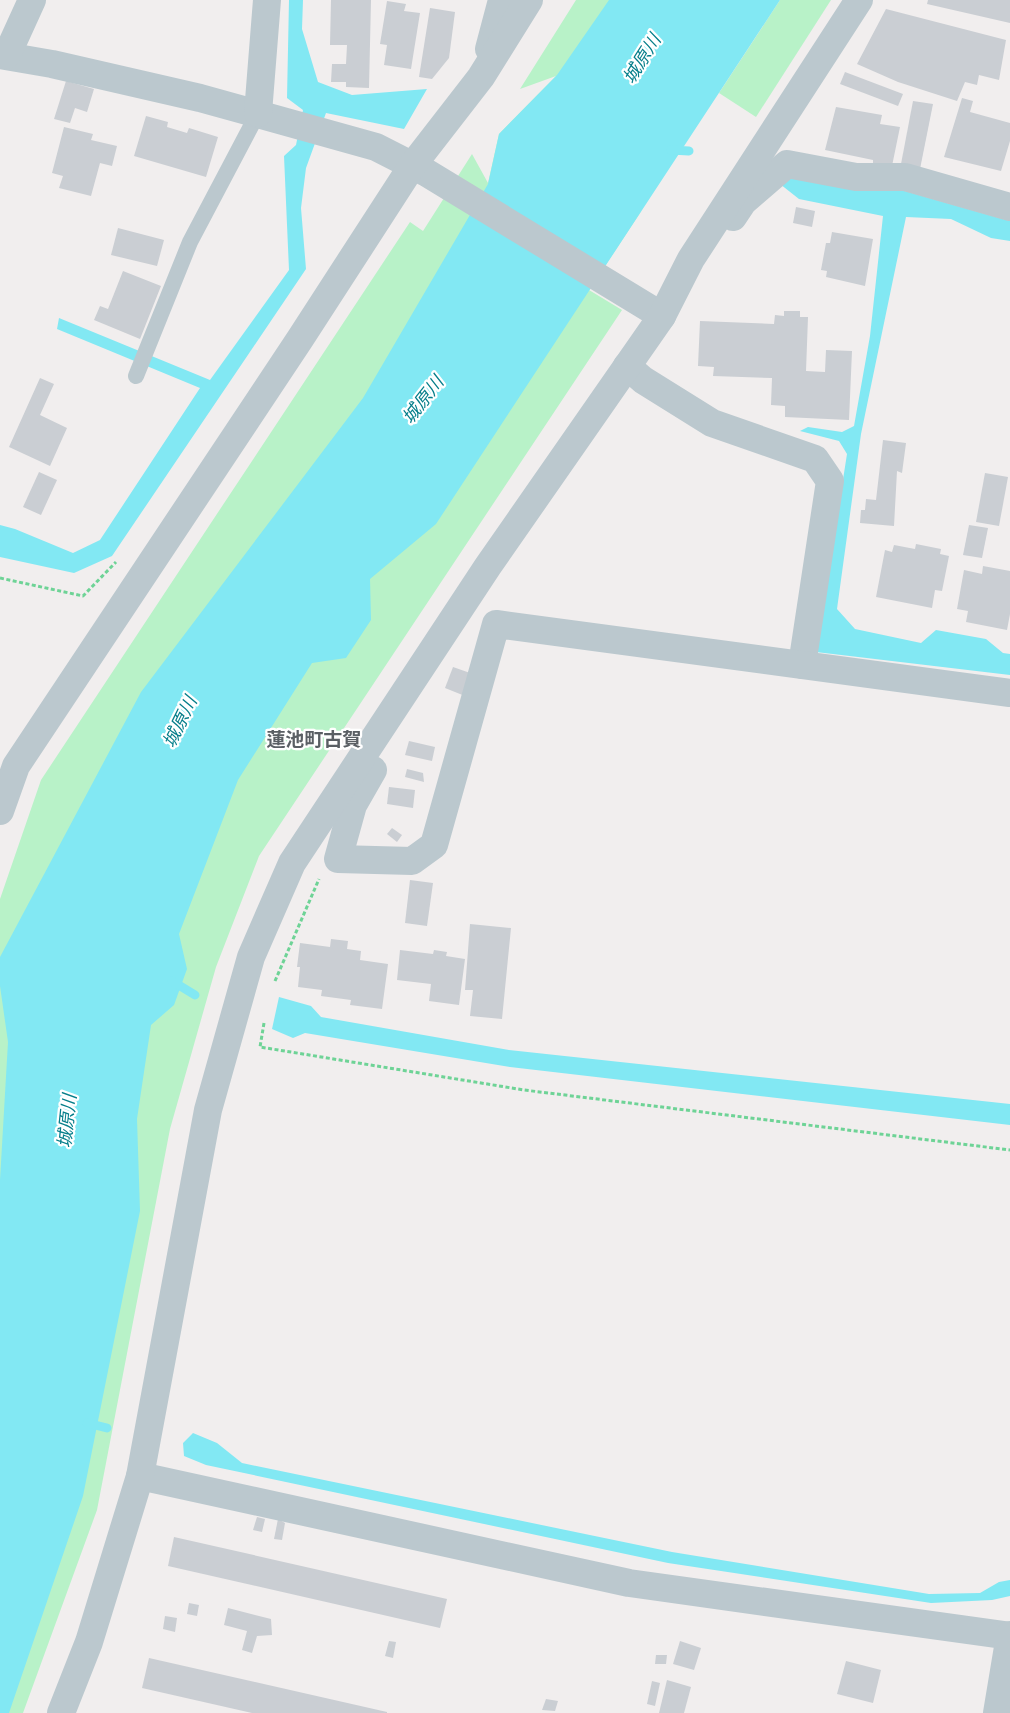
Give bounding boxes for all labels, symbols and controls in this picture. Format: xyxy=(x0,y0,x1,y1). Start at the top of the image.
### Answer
water label: 城原川 xyxy=(617,28,667,88)
water label: 城原川 xyxy=(396,369,450,428)
water label: 城原川 xyxy=(156,690,203,751)
district label: 蓮池町古賀 xyxy=(266,726,362,752)
water label: 城原川 xyxy=(51,1091,81,1149)

